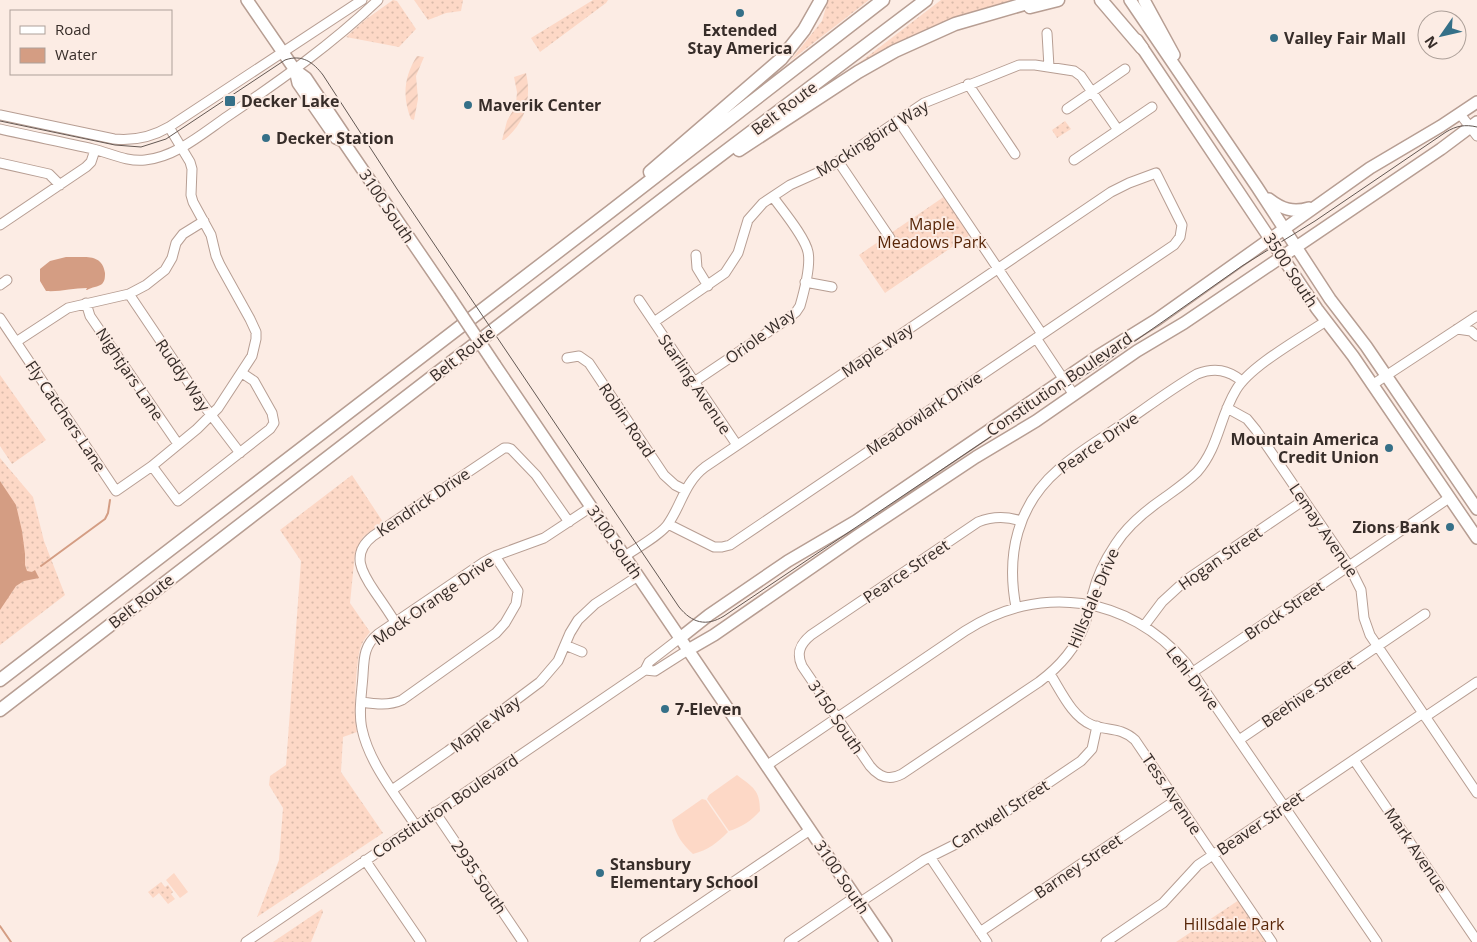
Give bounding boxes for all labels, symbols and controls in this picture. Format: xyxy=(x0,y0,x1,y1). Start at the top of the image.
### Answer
marker: Extended Stay America xyxy=(734,7,746,19)
legend xyxy=(10,10,172,75)
north arrow xyxy=(1417,10,1467,60)
text: Road xyxy=(55,19,91,39)
place label: Extended Stay America xyxy=(688,19,792,59)
place label: Valley Fair Mall xyxy=(1284,27,1406,49)
marker: Valley Fair Mall xyxy=(1268,32,1280,44)
text: N xyxy=(1420,33,1442,53)
text: Water xyxy=(55,44,97,64)
street label: Belt Route xyxy=(747,76,821,140)
place label: Decker Lake xyxy=(241,90,339,112)
marker: Decker Lake xyxy=(223,94,237,108)
place label: Maverik Center xyxy=(478,94,601,116)
street label: Mockingbird Way xyxy=(812,94,933,181)
marker: Maverik Center xyxy=(462,99,474,111)
place label: Decker Station xyxy=(276,127,394,149)
marker: Decker Station xyxy=(260,132,272,144)
street label: 3100 South xyxy=(354,165,420,247)
park label: Maple Meadows Park xyxy=(877,213,987,253)
street label: 3500 South xyxy=(1259,229,1323,311)
street label: Oriole Way xyxy=(721,303,800,369)
street label: Maple Way xyxy=(837,317,918,382)
street label: Belt Route xyxy=(425,322,499,386)
street label: Nightjars Lane xyxy=(91,323,169,425)
street label: Constitution Boulevard xyxy=(982,327,1136,441)
street label: Starling Avenue xyxy=(653,330,737,438)
street label: Ruddy Way xyxy=(151,334,216,416)
street label: Fly Catchers Lane xyxy=(21,356,111,476)
street label: Meadowlark Drive xyxy=(862,366,986,460)
street label: Robin Road xyxy=(594,378,660,462)
street label: Pearce Drive xyxy=(1053,407,1143,479)
place label: Mountain America Credit Union xyxy=(1231,428,1379,468)
marker: Mountain America Credit Union xyxy=(1383,442,1395,454)
street label: Kendrick Drive xyxy=(372,463,474,541)
street label: Lemay Avenue xyxy=(1284,479,1364,581)
street label: 3100 South xyxy=(582,501,648,583)
place label: Zions Bank xyxy=(1352,516,1440,538)
street label: Hogan Street xyxy=(1174,521,1267,595)
marker: Zions Bank xyxy=(1444,521,1456,533)
street label: Pearce Street xyxy=(859,534,954,608)
street label: Hillsdale Drive xyxy=(1062,545,1124,651)
street label: Mock Orange Drive xyxy=(368,550,498,650)
street label: Belt Route xyxy=(104,569,178,633)
street label: Brock Street xyxy=(1240,575,1328,645)
street label: Lehi Drive xyxy=(1161,642,1225,714)
street label: Beehive Street xyxy=(1257,654,1359,732)
street label: 3150 South xyxy=(803,676,869,758)
street label: Maple Way xyxy=(446,690,525,757)
place label: 7-Eleven xyxy=(675,698,742,720)
marker: 7-Eleven xyxy=(659,703,671,715)
street label: Constitution Boulevard xyxy=(368,749,522,863)
street label: Tess Avenue xyxy=(1137,749,1207,839)
street label: Cantwell Street xyxy=(947,774,1054,854)
street label: Beaver Street xyxy=(1212,786,1308,860)
street label: Mark Avenue xyxy=(1379,803,1453,897)
street label: Barney Street xyxy=(1030,828,1126,903)
street label: 2935 South xyxy=(446,836,512,918)
street label: 3100 South xyxy=(809,836,875,918)
place label: Stansbury Elementary School xyxy=(610,853,758,893)
marker: Stansbury Elementary School xyxy=(594,867,606,879)
park label: Hillsdale Park xyxy=(1184,913,1285,935)

